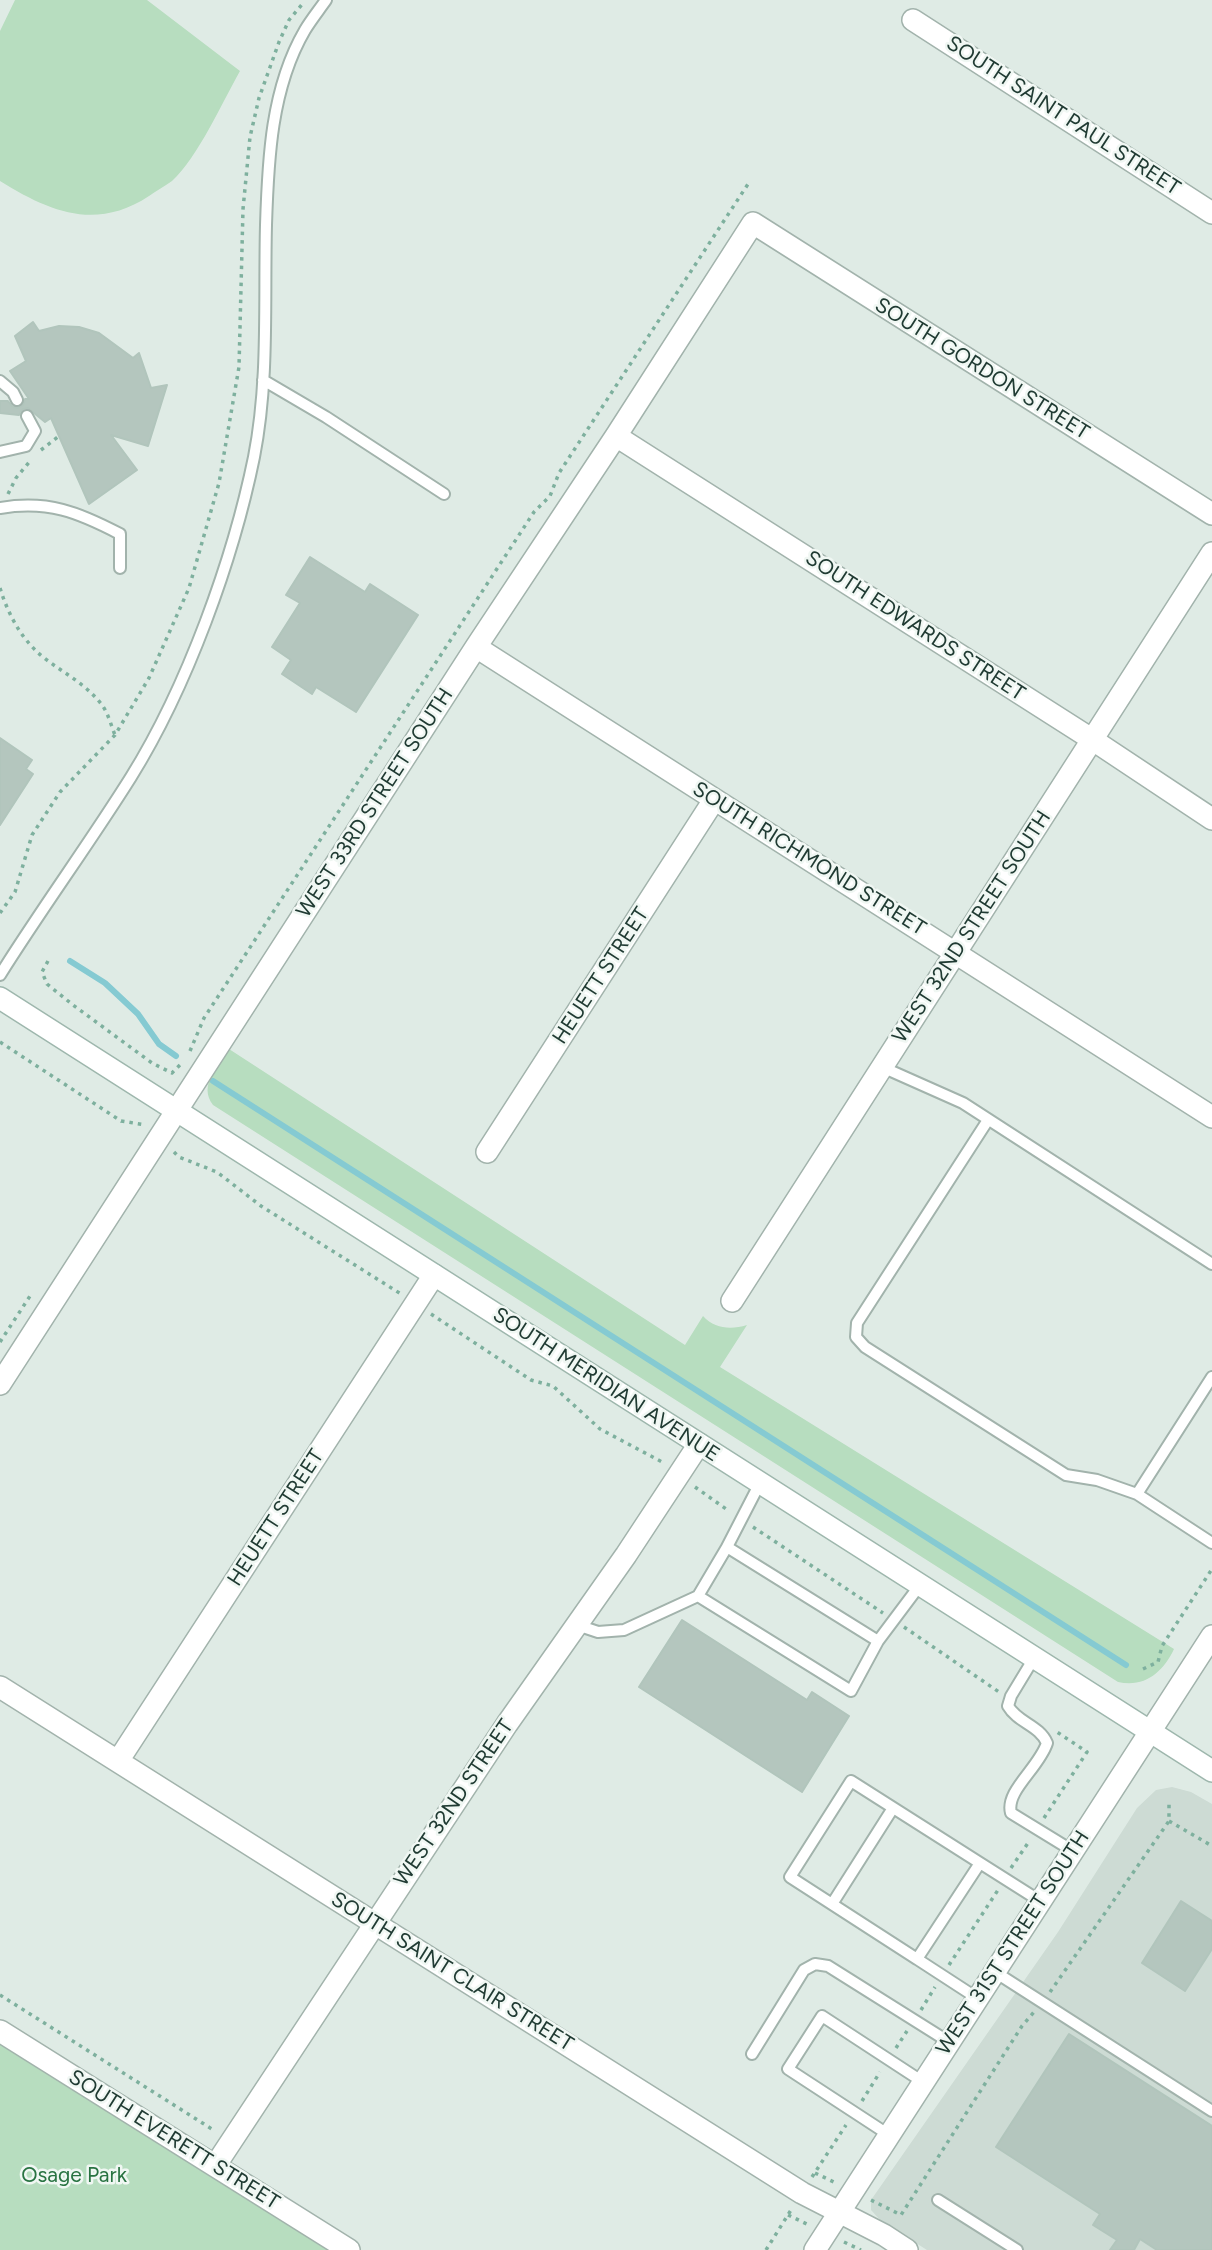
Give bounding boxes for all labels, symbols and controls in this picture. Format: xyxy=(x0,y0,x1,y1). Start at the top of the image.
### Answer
street label: SOUTH SAINT PAUL STREET xyxy=(941,31,1185,201)
street label: SOUTH GORDON STREET xyxy=(870,293,1094,445)
street label: SOUTH EDWARDS STREET xyxy=(801,546,1029,706)
street label: WEST 33RD STREET SOUTH xyxy=(291,684,459,922)
street label: SOUTH RICHMOND STREET xyxy=(688,777,930,941)
street label: WEST 32ND STREET SOUTH xyxy=(887,806,1057,1048)
street label: HEUETT STREET xyxy=(547,903,655,1049)
street label: SOUTH MERIDIAN AVENUE xyxy=(488,1302,724,1468)
street label: HEUETT STREET xyxy=(222,1445,330,1591)
street label: WEST 32ND STREET xyxy=(389,1715,519,1891)
street label: WEST 31ST STREET SOUTH xyxy=(931,1826,1095,2060)
street label: SOUTH SAINT CLAIR STREET xyxy=(326,1887,578,2057)
street label: SOUTH EVERETT STREET xyxy=(64,2065,284,2215)
park label: Osage Park xyxy=(21,2163,127,2189)

